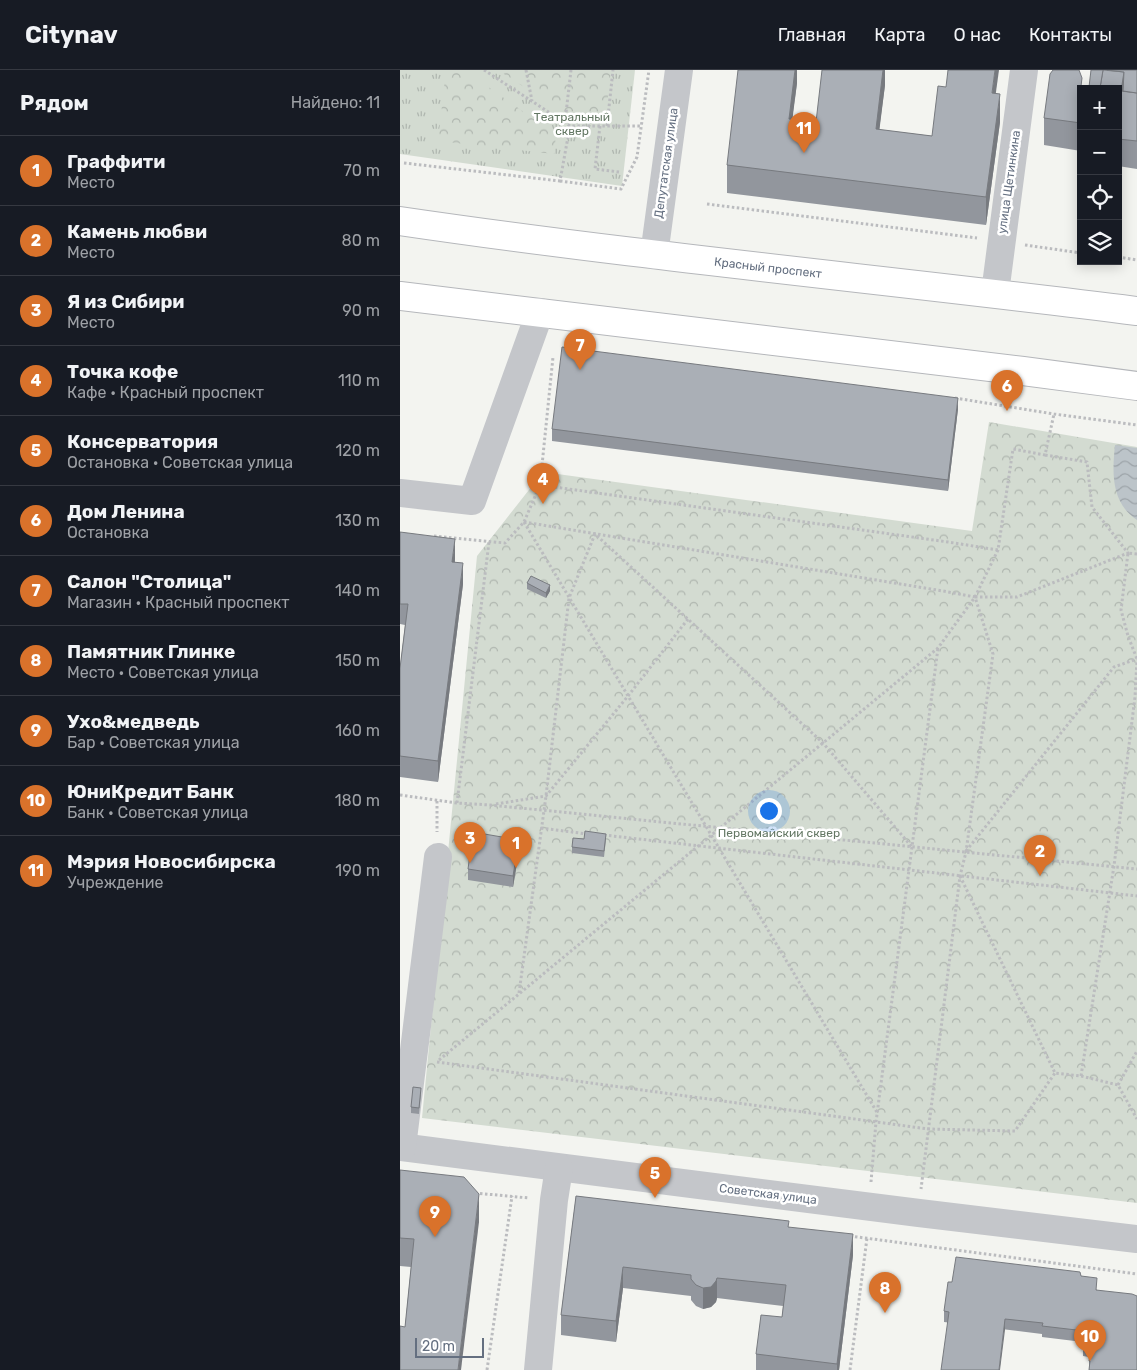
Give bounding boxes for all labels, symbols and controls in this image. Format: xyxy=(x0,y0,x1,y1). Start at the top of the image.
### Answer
text: Citynav xyxy=(25,21,118,49)
text: Главная xyxy=(778,24,846,46)
text: Карта xyxy=(874,24,926,46)
text: О нас xyxy=(954,24,1001,46)
text: Контакты xyxy=(1029,24,1112,46)
map controls xyxy=(1077,85,1122,265)
button: + xyxy=(1077,85,1122,130)
text: Рядом xyxy=(20,90,89,115)
text: Найдено: 11 xyxy=(291,93,380,112)
street label: Депутатская улица xyxy=(651,107,681,219)
park label: Театральный сквер xyxy=(534,110,610,138)
pin: 11 xyxy=(788,112,820,153)
street label: улица Щетинкина xyxy=(995,129,1023,235)
button: − xyxy=(1077,130,1122,175)
text: Граффити xyxy=(67,150,165,173)
text: 1 xyxy=(32,161,40,180)
text: 70 m xyxy=(343,161,380,180)
text: Место xyxy=(67,173,115,192)
button: locate xyxy=(1077,175,1122,220)
text: Камень любви xyxy=(67,220,207,243)
button: layers xyxy=(1077,220,1122,265)
text: 2 xyxy=(31,231,41,250)
text: 80 m xyxy=(342,231,380,250)
text: Место xyxy=(67,243,115,262)
street label: Красный проспект xyxy=(713,255,823,281)
text: Я из Сибири xyxy=(67,290,185,313)
text: 3 xyxy=(31,301,41,320)
text: 90 m xyxy=(342,301,380,320)
text: Место xyxy=(67,313,115,332)
pin: 7 xyxy=(564,329,596,370)
text: Точка кофе xyxy=(67,360,178,383)
pin: 6 xyxy=(991,370,1023,411)
text: 4 xyxy=(31,371,41,390)
text: 110 m xyxy=(338,371,380,390)
text: Кафе · Красный проспект xyxy=(67,383,264,402)
text: Консерватория xyxy=(67,430,218,453)
text: 5 xyxy=(31,441,41,460)
text: 120 m xyxy=(335,441,380,460)
text: Остановка · Советская улица xyxy=(67,453,293,472)
pin: 4 xyxy=(527,463,559,504)
text: Дом Ленина xyxy=(67,500,185,523)
text: 6 xyxy=(31,511,41,530)
text: 130 m xyxy=(335,511,380,530)
text: Остановка xyxy=(67,523,149,542)
text: Салон "Столица" xyxy=(67,570,231,593)
text: 7 xyxy=(31,581,41,600)
text: 140 m xyxy=(335,581,380,600)
text: Магазин · Красный проспект xyxy=(67,593,289,612)
text: Памятник Глинке xyxy=(67,640,235,663)
text: 8 xyxy=(31,651,41,670)
text: 150 m xyxy=(335,651,380,670)
text: Место · Советская улица xyxy=(67,663,259,682)
text: Ухо&медведь xyxy=(67,710,200,733)
text: 9 xyxy=(31,721,41,740)
text: 160 m xyxy=(335,721,380,740)
text: Бар · Советская улица xyxy=(67,733,240,752)
text: ЮниКредит Банк xyxy=(67,780,234,803)
text: 10 xyxy=(27,791,45,810)
text: 180 m xyxy=(335,791,380,810)
your location xyxy=(756,798,782,824)
text: Банк · Советская улица xyxy=(67,803,248,822)
pin: 3 xyxy=(454,822,486,863)
park label: Первомайский сквер xyxy=(718,826,840,840)
pin: 1 xyxy=(500,827,532,868)
pin: 2 xyxy=(1024,835,1056,876)
text: Мэрия Новосибирска xyxy=(67,850,276,873)
text: 11 xyxy=(28,861,44,880)
text: 190 m xyxy=(335,861,380,880)
text: Учреждение xyxy=(67,873,164,892)
pin: 5 xyxy=(639,1157,671,1198)
street label: Советская улица xyxy=(718,1181,818,1207)
pin: 9 xyxy=(419,1196,451,1237)
pin: 8 xyxy=(869,1272,901,1313)
pin: 10 xyxy=(1074,1320,1106,1361)
scale bar xyxy=(415,1335,484,1358)
text: 20 m xyxy=(422,1338,455,1355)

